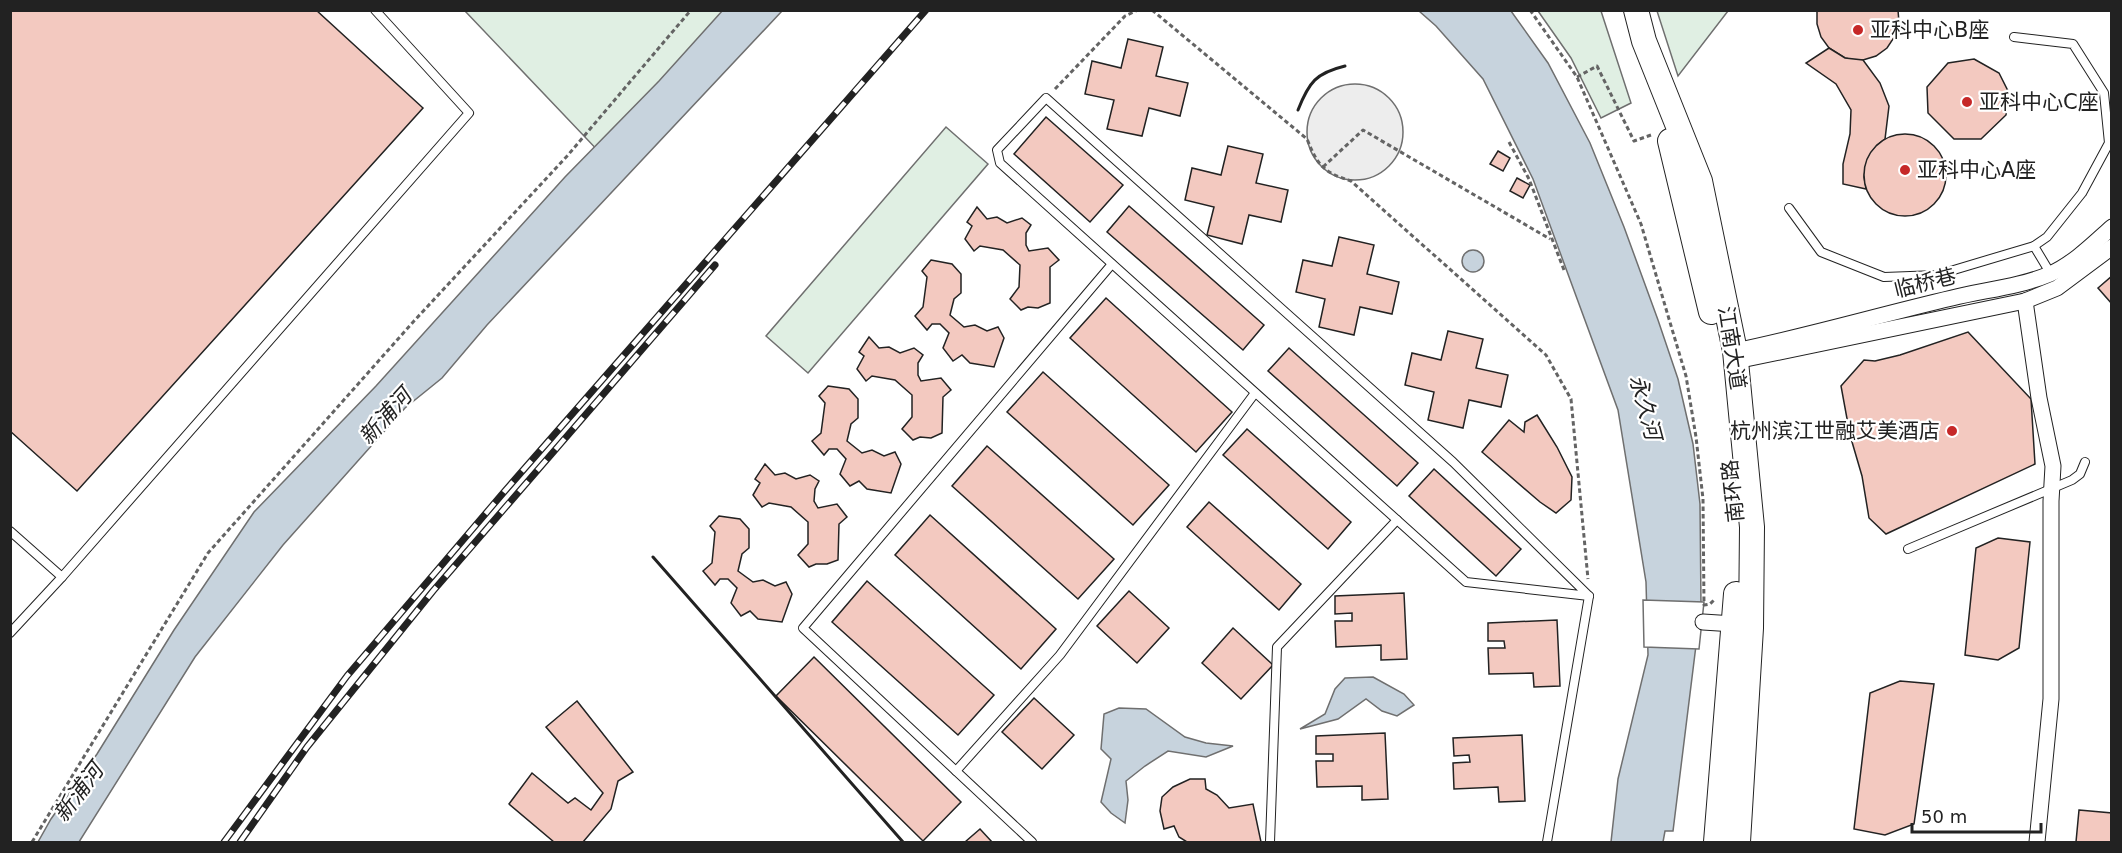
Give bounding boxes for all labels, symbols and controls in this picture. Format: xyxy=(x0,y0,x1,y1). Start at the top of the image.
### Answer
place label: 亚科中心B座 xyxy=(1870,18,1989,42)
marker: 亚科中心B座 xyxy=(1851,23,1865,37)
place label: 亚科中心C座 xyxy=(1979,90,2099,114)
marker: 亚科中心C座 xyxy=(1960,95,1974,109)
place label: 亚科中心A座 xyxy=(1917,158,2036,182)
marker: 亚科中心A座 xyxy=(1898,163,1912,177)
street label: 临桥巷 xyxy=(1892,264,1958,302)
street label: 江南大道 xyxy=(1714,305,1750,391)
water label: 永久河 xyxy=(1625,372,1667,446)
water label: 新浦河 xyxy=(354,380,419,449)
place label: 杭州滨江世融艾美酒店 xyxy=(1730,419,1940,443)
marker: 杭州滨江世融艾美酒店 xyxy=(1945,424,1959,438)
street label: 南环路 xyxy=(1718,458,1748,524)
water label: 新浦河 xyxy=(49,755,111,826)
scale bar xyxy=(1912,796,2041,834)
text: 50 m xyxy=(1921,806,1967,827)

